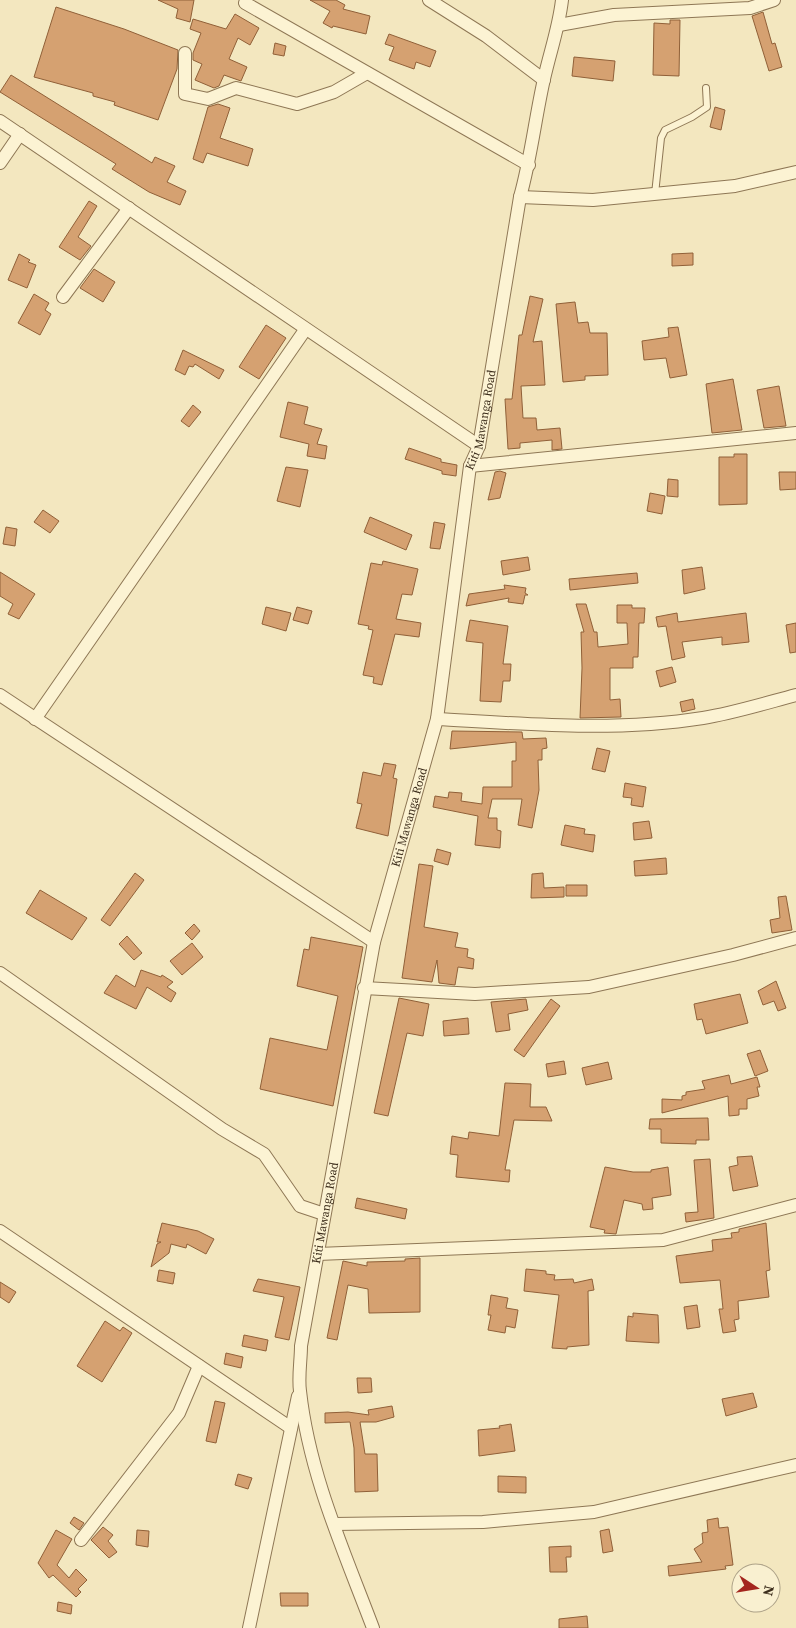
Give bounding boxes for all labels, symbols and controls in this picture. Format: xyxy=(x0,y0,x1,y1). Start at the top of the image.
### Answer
street label: Kiti Mawanga Road xyxy=(461,368,499,473)
street label: Kiti Mawanga Road xyxy=(388,765,431,869)
street label: Kiti Mawanga Road xyxy=(308,1161,342,1265)
north arrow xyxy=(731,1563,781,1613)
text: N xyxy=(758,1584,780,1598)

